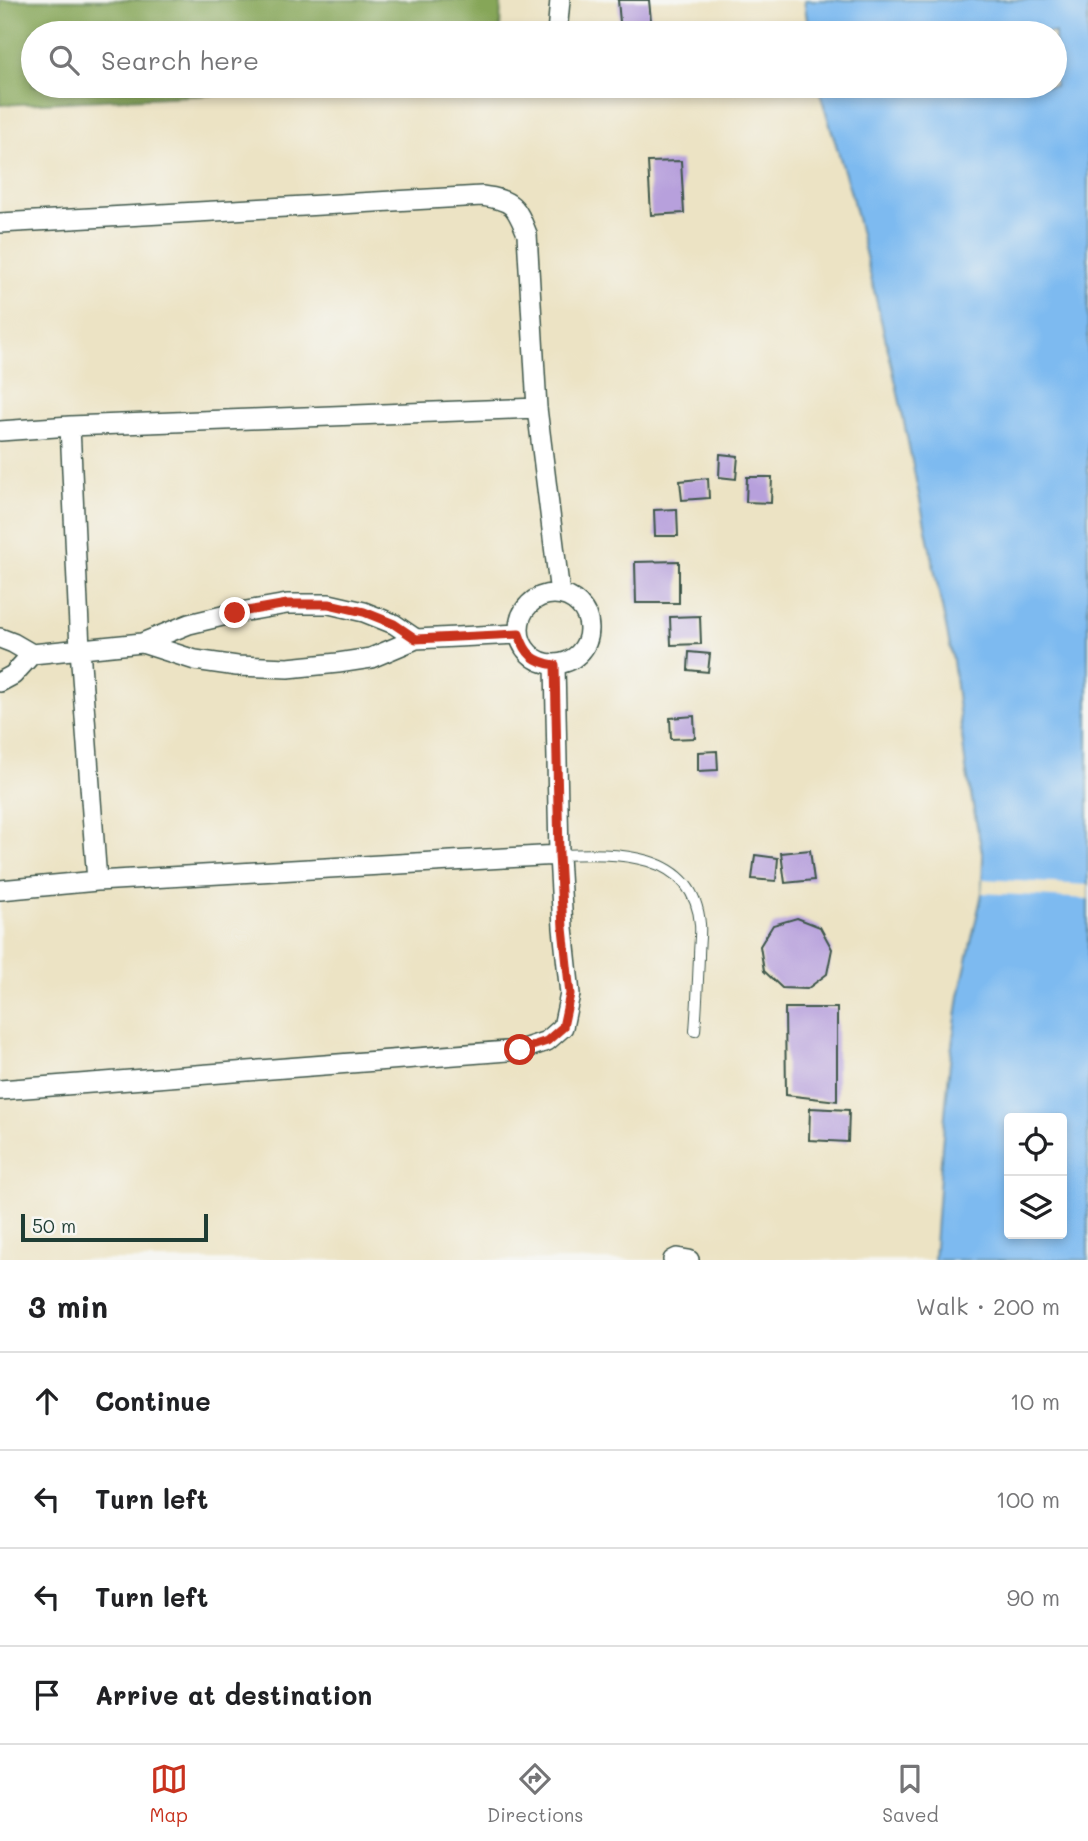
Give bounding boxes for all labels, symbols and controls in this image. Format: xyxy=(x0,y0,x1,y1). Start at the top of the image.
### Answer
search box xyxy=(21,21,1067,98)
icon: search xyxy=(45,41,83,79)
text: Search here xyxy=(101,43,259,77)
route end xyxy=(219,597,250,628)
route start xyxy=(504,1034,535,1065)
map controls xyxy=(1004,1113,1067,1239)
button: locate xyxy=(1004,1113,1067,1176)
button: layers xyxy=(1004,1176,1067,1239)
scale bar xyxy=(21,1211,208,1243)
text: 50 m xyxy=(32,1213,76,1238)
text: 3 min xyxy=(28,1286,108,1326)
text: Walk · 200 m xyxy=(916,1291,1060,1321)
icon: ahead xyxy=(28,1382,66,1420)
text: Continue xyxy=(95,1384,211,1418)
text: 10 m xyxy=(1010,1386,1060,1416)
icon: left xyxy=(28,1480,66,1518)
text: Turn left xyxy=(95,1482,208,1516)
text: 100 m xyxy=(996,1484,1060,1514)
icon: left xyxy=(28,1578,66,1616)
text: Turn left xyxy=(95,1580,208,1614)
text: 90 m xyxy=(1007,1582,1060,1612)
icon: arrive xyxy=(28,1676,66,1714)
text: Arrive at destination xyxy=(95,1678,372,1712)
tab: Map xyxy=(149,1760,188,1827)
tab: Directions xyxy=(487,1760,583,1827)
tab: Saved xyxy=(882,1760,939,1827)

